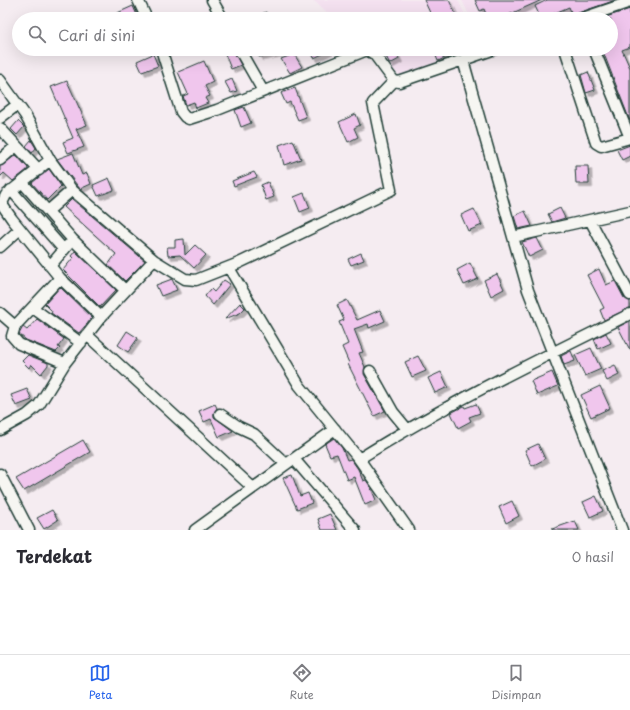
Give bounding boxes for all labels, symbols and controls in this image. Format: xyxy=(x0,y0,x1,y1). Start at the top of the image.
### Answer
search box xyxy=(12,12,618,56)
icon: search xyxy=(26,23,48,45)
text: Cari di sini xyxy=(58,23,135,46)
text: Terdekat xyxy=(16,543,92,569)
text: 0 hasil xyxy=(572,547,614,566)
tab: Peta xyxy=(89,662,112,703)
tab: Rute xyxy=(290,662,314,703)
tab: Disimpan xyxy=(491,662,541,703)

